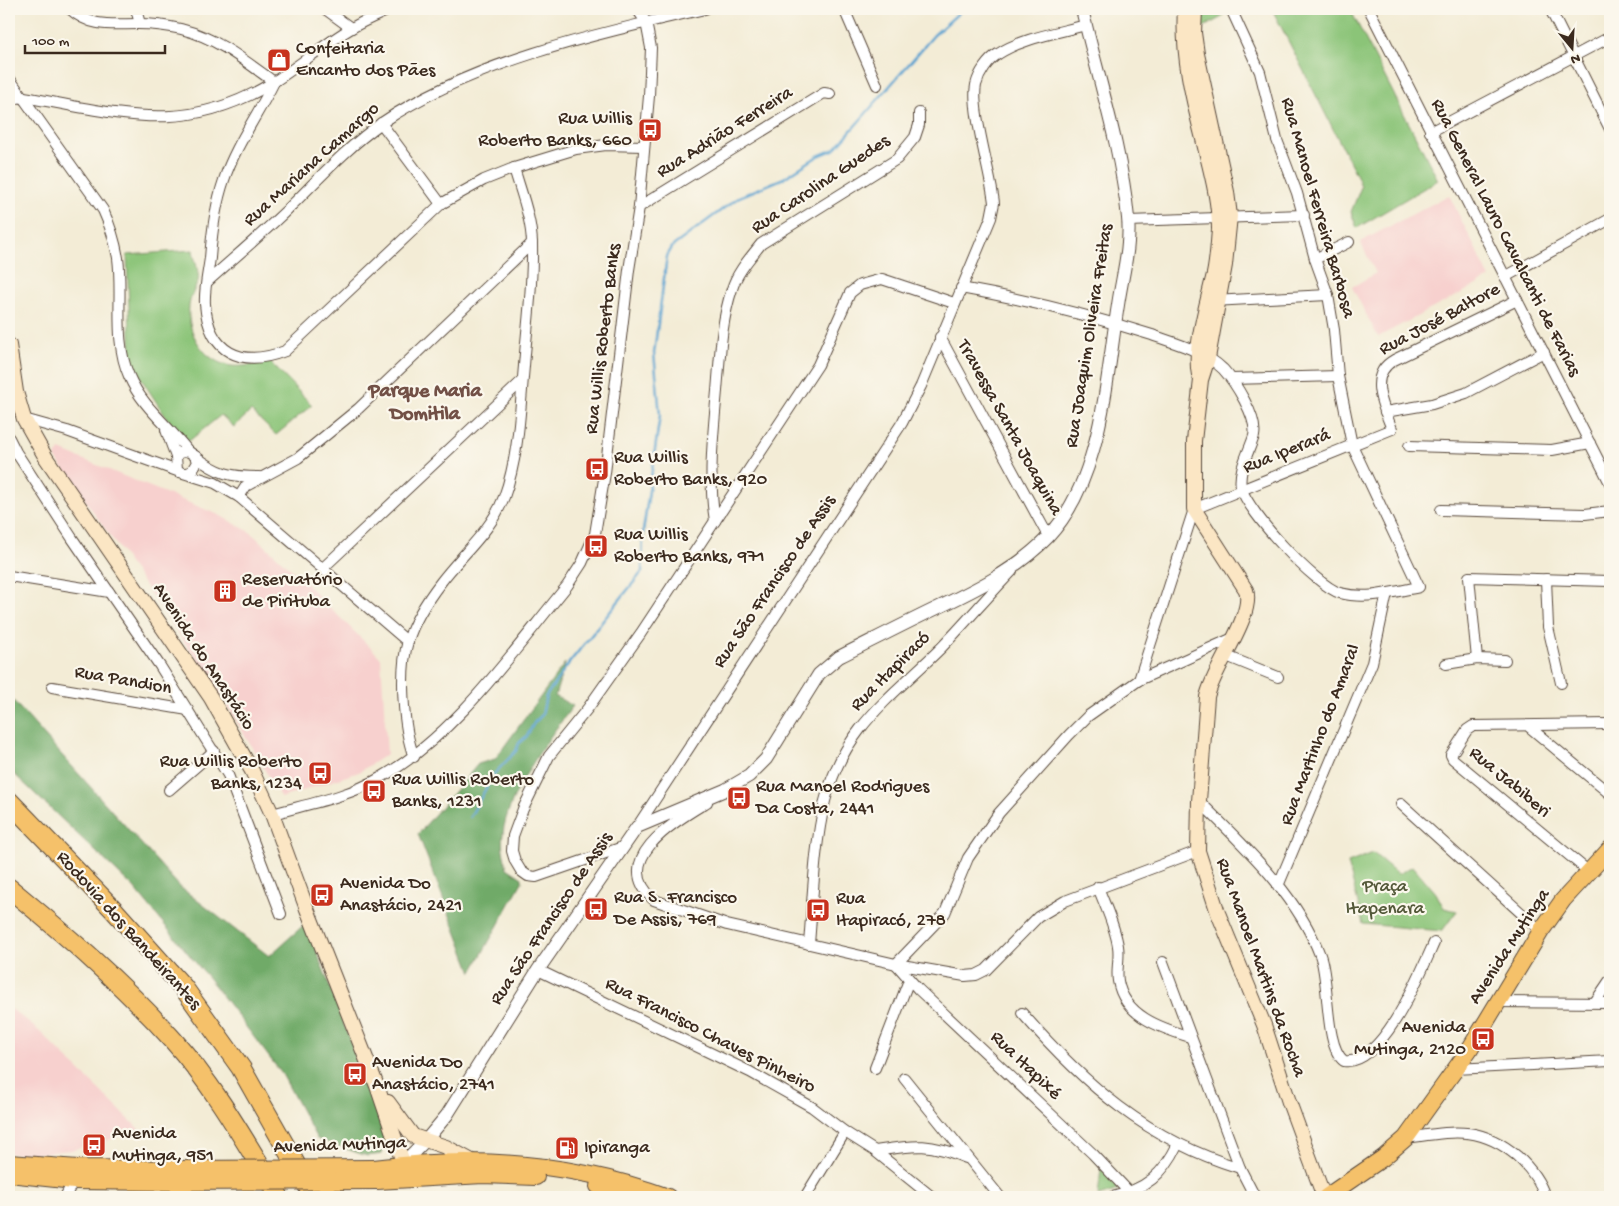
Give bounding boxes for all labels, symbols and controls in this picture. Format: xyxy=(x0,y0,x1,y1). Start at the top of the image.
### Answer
scale bar xyxy=(25,22,165,54)
north arrow xyxy=(1546,22,1596,72)
text: 100 m xyxy=(31,33,70,51)
place label: Confeitaria Encanto dos Pães xyxy=(296,38,436,83)
shop icon: Confeitaria Encanto dos Pães xyxy=(266,47,292,73)
text: N xyxy=(1568,48,1582,67)
street label: Rua Adrião Ferreira xyxy=(653,81,799,184)
street label: Rua Manoel Ferreira Barbosa xyxy=(1275,95,1360,322)
street label: Rua General Lauro Cavalcanti de Farias xyxy=(1425,95,1586,382)
street label: Rua Mariana Camargo xyxy=(239,98,385,232)
place label: Rua Willis Roberto Banks, 660 xyxy=(478,108,633,153)
bus stop icon: Rua Willis Roberto Banks, 660 xyxy=(637,117,663,143)
street label: Rua Carolina Guedes xyxy=(747,130,896,240)
street label: Rua Joaquim Oliveira Freitas xyxy=(1061,221,1119,450)
street label: Rua Willis Roberto Banks xyxy=(581,242,627,435)
street label: Rua José Baltore xyxy=(1376,278,1505,362)
street label: Travessa Santa Joaquina xyxy=(951,335,1068,521)
district label: Parque Maria Domitila xyxy=(367,381,482,427)
street label: Rua Iperará xyxy=(1240,424,1335,480)
place label: Rua Willis Roberto Banks, 920 xyxy=(614,447,768,492)
bus stop icon: Rua Willis Roberto Banks, 920 xyxy=(584,456,610,482)
street label: Rua São Francisco de Assis xyxy=(708,490,842,673)
place label: Rua Willis Roberto Banks, 971 xyxy=(614,524,765,569)
bus stop icon: Rua Willis Roberto Banks, 971 xyxy=(583,533,609,559)
place label: Reservatório de Pirituba xyxy=(242,569,343,614)
building icon: Reservatório de Pirituba xyxy=(212,578,238,604)
street label: Avenida do Anastácio xyxy=(147,579,259,735)
street label: Rua Itapiracó xyxy=(846,627,936,717)
street label: Rua Martinho do Amaral xyxy=(1276,641,1366,829)
street label: Rua Pandion xyxy=(73,661,173,701)
street label: Rua Jabiberi xyxy=(1464,742,1554,824)
place label: Rua Willis Roberto Banks, 1234 xyxy=(160,751,302,796)
bus stop icon: Rua Willis Roberto Banks, 1234 xyxy=(307,760,333,786)
place label: Rua Willis Roberto Banks, 1231 xyxy=(391,769,534,814)
place label: Rua Manoel Rodrigues Da Costa, 2441 xyxy=(754,776,930,821)
bus stop icon: Rua Willis Roberto Banks, 1231 xyxy=(361,778,387,804)
bus stop icon: Rua Manoel Rodrigues Da Costa, 2441 xyxy=(726,785,752,811)
street label: Rua São Francisco de Assis xyxy=(485,827,619,1010)
street label: Rodovia dos Bandeirantes xyxy=(51,847,206,1016)
street label: Rua Manoel Martins da Rocha xyxy=(1210,855,1311,1082)
place label: Avenida Do Anastácio, 2421 xyxy=(340,873,462,918)
park label: Praça Itapenara xyxy=(1346,876,1426,921)
bus stop icon: Avenida Do Anastácio, 2421 xyxy=(309,882,335,908)
street label: Avenida Mutinga xyxy=(1464,884,1557,1009)
place label: Rua S. Francisco De Assis, 769 xyxy=(612,887,737,932)
place label: Rua Itapiracó, 278 xyxy=(836,888,946,933)
bus stop icon: Rua S. Francisco De Assis, 769 xyxy=(583,896,609,922)
bus stop icon: Rua Itapiracó, 278 xyxy=(805,897,831,923)
street label: Rua Francisco Chaves Pinheiro xyxy=(601,973,819,1099)
place label: Avenida Mutinga, 2120 xyxy=(1354,1017,1467,1062)
street label: Rua Itapixé xyxy=(985,1026,1066,1106)
bus stop icon: Avenida Mutinga, 2120 xyxy=(1470,1026,1496,1052)
place label: Avenida Do Anastácio, 2741 xyxy=(372,1052,495,1097)
bus stop icon: Avenida Do Anastácio, 2741 xyxy=(342,1061,368,1087)
place label: Avenida Mutinga, 951 xyxy=(112,1123,214,1168)
bus stop icon: Avenida Mutinga, 951 xyxy=(81,1132,107,1158)
street label: Avenida Mutinga xyxy=(273,1132,408,1160)
fuel station icon: Ipiranga xyxy=(554,1135,580,1161)
place label: Ipiranga xyxy=(584,1137,651,1160)

